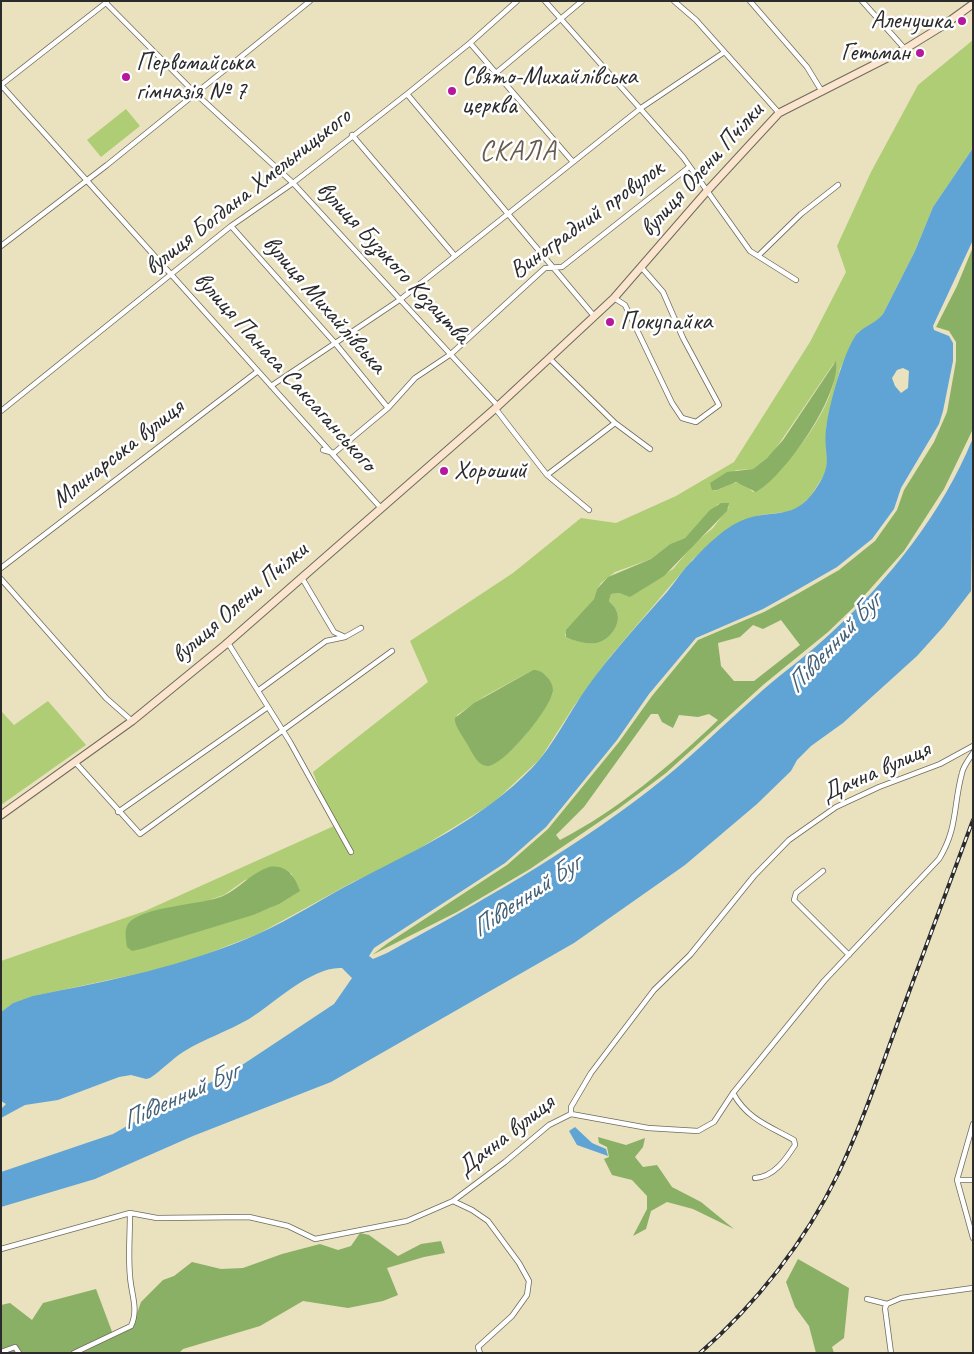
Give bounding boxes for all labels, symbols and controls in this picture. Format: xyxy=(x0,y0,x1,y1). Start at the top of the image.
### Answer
place label: Аленушка xyxy=(871,6,952,36)
marker: Аленушка xyxy=(956,15,968,27)
place label: Гетьман xyxy=(841,38,910,68)
marker: Гетьман xyxy=(914,47,926,59)
place label: Первомайська гімназія № 7 xyxy=(136,48,254,107)
place label: Свято-Михайлівська церква xyxy=(462,62,637,121)
marker: Первомайська гімназія № 7 xyxy=(120,71,132,83)
marker: Свято-Михайлівська церква xyxy=(446,85,458,97)
street label: вулиця Олени Пчілки xyxy=(634,96,770,244)
street label: вулиця Богдана Хмельницького xyxy=(139,102,357,282)
district label: СКАЛА xyxy=(479,136,557,170)
street label: Виноградний провулок xyxy=(504,154,670,286)
street label: вулиця Бузького Козацтва xyxy=(310,175,476,351)
street label: вулиця Михайлівська xyxy=(256,230,392,380)
street label: вулиця Панаса Саксаганського xyxy=(187,266,383,478)
place label: Покупайка xyxy=(620,307,712,337)
marker: Покупайка xyxy=(604,316,616,328)
street label: Млинарська вулиця xyxy=(46,393,190,515)
place label: Хороший xyxy=(454,456,527,486)
marker: Хороший xyxy=(438,465,450,477)
street label: вулиця Олени Пчілки xyxy=(166,536,314,670)
water label: Південний Буг xyxy=(780,588,888,700)
street label: Дачна вулиця xyxy=(817,735,935,809)
water label: Південний Буг xyxy=(466,849,586,945)
water label: Південний Буг xyxy=(117,1057,243,1137)
street label: Дачна вулиця xyxy=(451,1089,561,1183)

